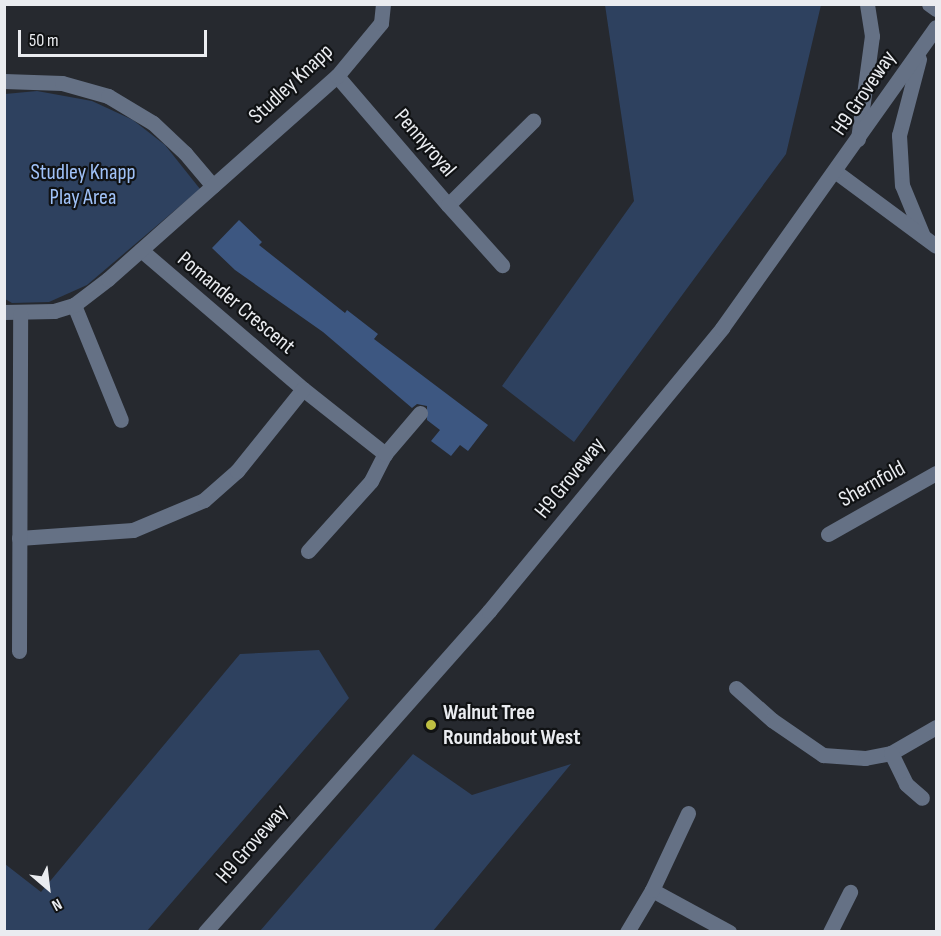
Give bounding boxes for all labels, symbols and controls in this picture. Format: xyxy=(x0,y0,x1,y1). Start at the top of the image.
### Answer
scale bar xyxy=(21,18,210,56)
text: 50 m xyxy=(29,30,59,51)
street label: Studley Knapp xyxy=(244,38,338,130)
street label: H9 Groveway xyxy=(826,46,902,140)
street label: Pennyroyal xyxy=(388,104,462,182)
park label: Studley Knapp Play Area xyxy=(30,159,136,210)
street label: Pomander Crescent xyxy=(172,246,300,360)
street label: H9 Groveway xyxy=(529,432,611,524)
street label: Shernfold xyxy=(834,455,910,513)
place label: Walnut Tree Roundabout West xyxy=(443,699,581,750)
marker: Walnut Tree Roundabout West xyxy=(424,718,438,732)
street label: H9 Groveway xyxy=(210,799,294,889)
north arrow xyxy=(18,858,78,918)
text: N xyxy=(48,894,65,915)

